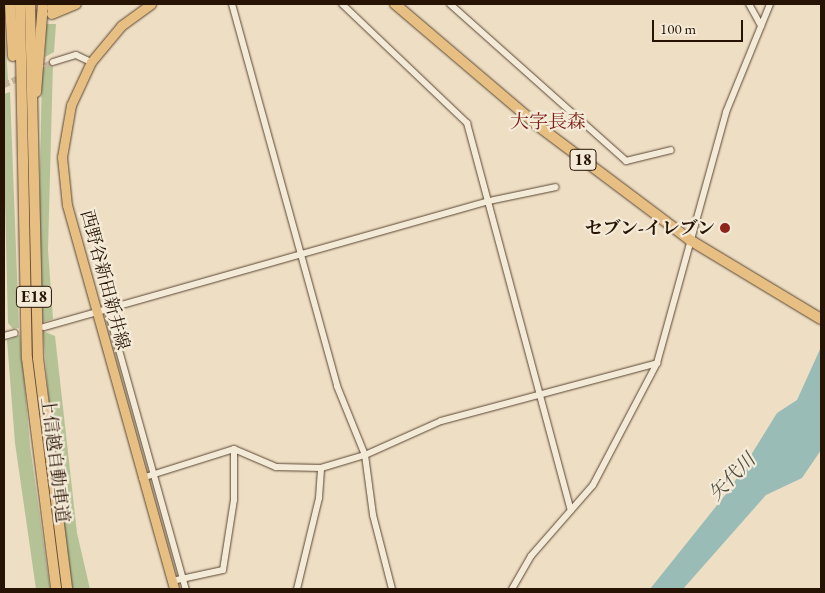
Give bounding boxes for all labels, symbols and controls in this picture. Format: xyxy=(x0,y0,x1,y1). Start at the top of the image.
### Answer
scale bar xyxy=(655,10,746,42)
text: 100 m xyxy=(660,19,696,38)
district label: 大字長森 xyxy=(510,111,586,133)
road number: 18 xyxy=(569,146,597,174)
street label: 西野谷新田新井線 xyxy=(76,208,134,352)
place label: セブン-イレブン xyxy=(583,217,715,239)
marker: セブン-イレブン xyxy=(719,222,731,234)
road number: E18 xyxy=(15,284,53,310)
street label: 上信越自動車道 xyxy=(37,396,73,524)
water label: 矢代川 xyxy=(704,449,760,505)

